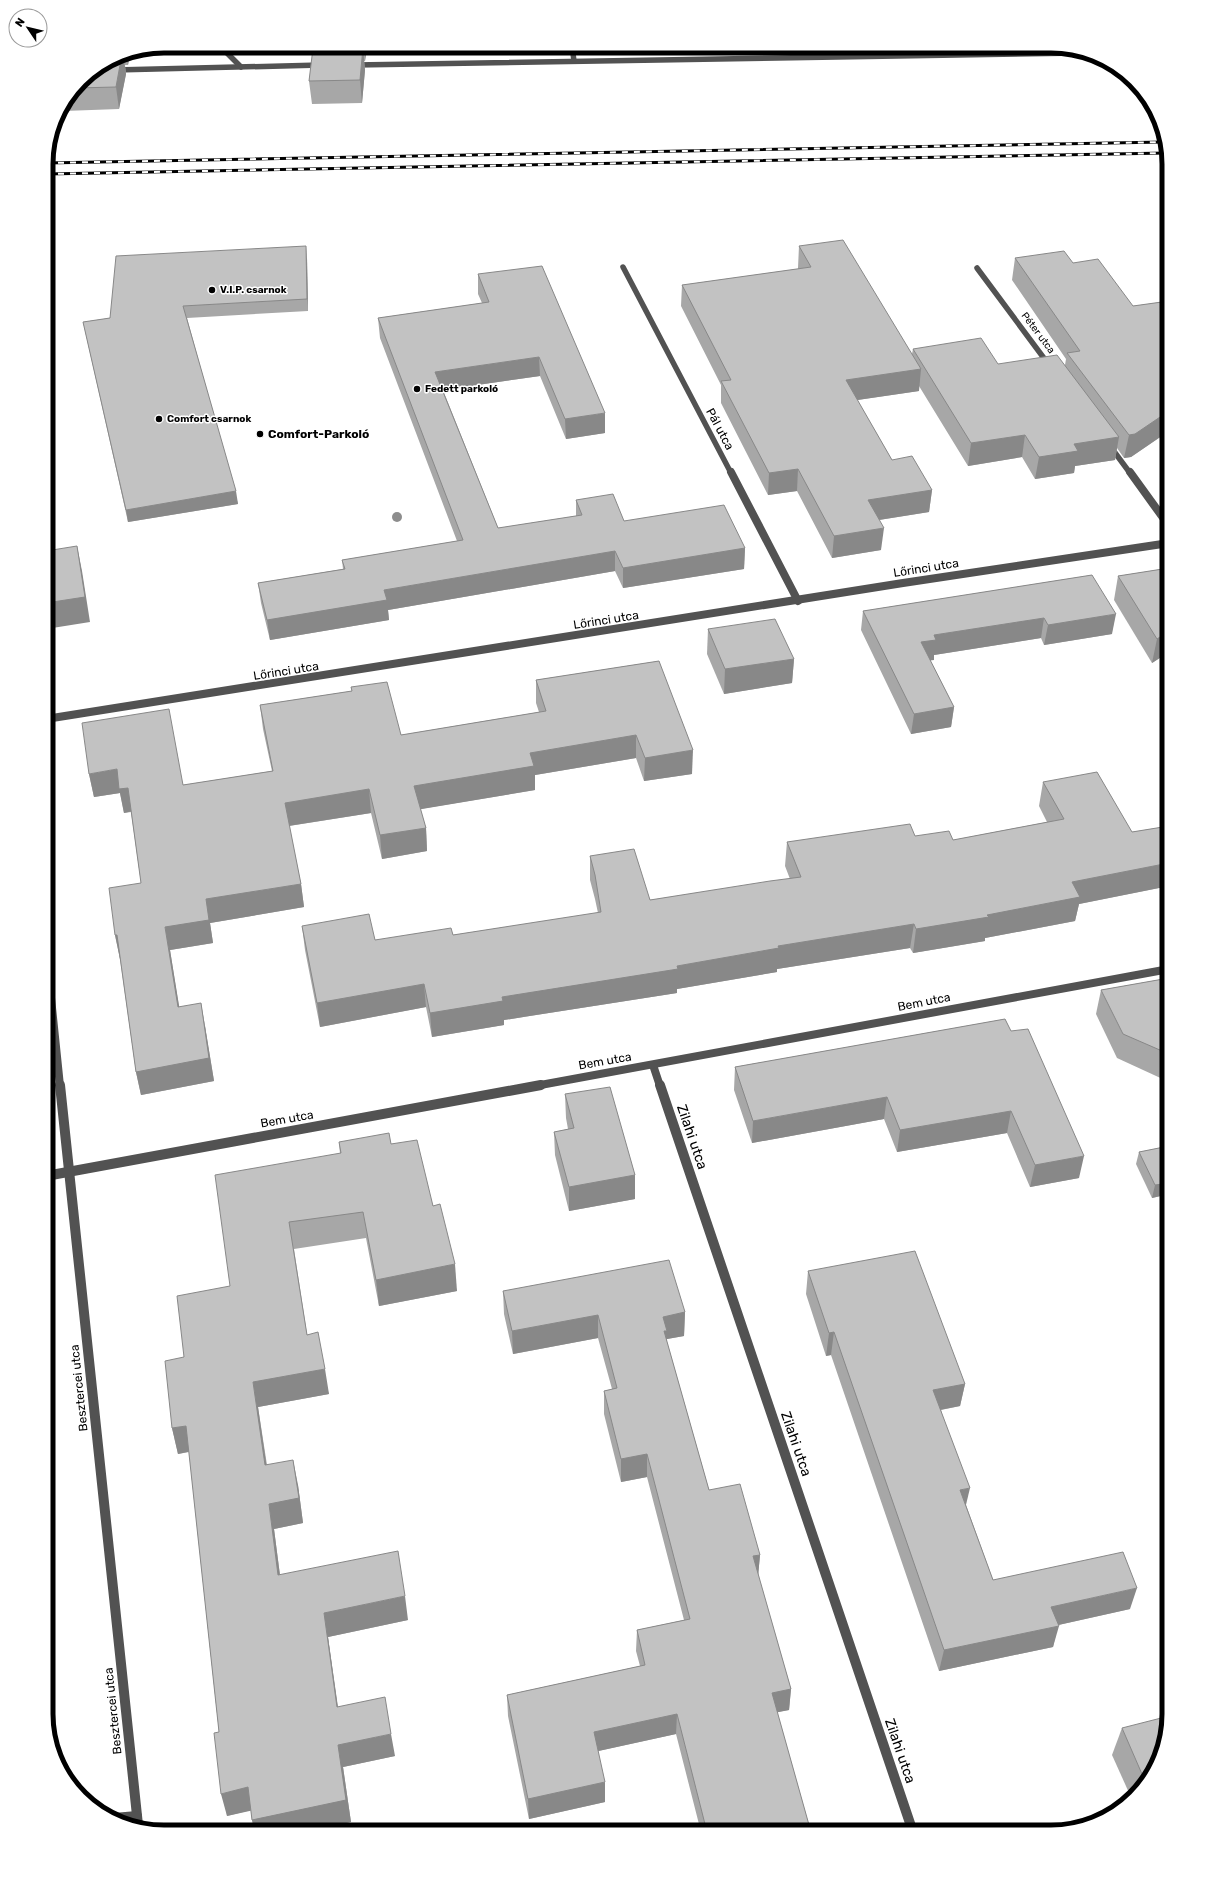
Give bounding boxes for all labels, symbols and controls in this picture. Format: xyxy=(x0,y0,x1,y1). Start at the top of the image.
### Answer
north arrow xyxy=(8,8,48,48)
text: N xyxy=(13,16,28,30)
place label: V.I.P. csarnok xyxy=(220,284,287,296)
marker: V.I.P. csarnok xyxy=(207,285,217,295)
street label: Péter utca xyxy=(1019,310,1057,356)
place label: Fedett parkoló xyxy=(425,383,498,395)
marker: Fedett parkoló xyxy=(412,384,422,394)
street label: Pál utca xyxy=(703,406,737,452)
place label: Comfort csarnok xyxy=(167,413,251,425)
marker: Comfort csarnok xyxy=(154,414,164,424)
place label: Comfort-Parkoló xyxy=(268,427,369,441)
marker: Comfort-Parkoló xyxy=(255,429,265,439)
street label: Lőrinci utca xyxy=(892,556,960,580)
street label: Lőrinci utca xyxy=(572,608,640,632)
street label: Lőrinci utca xyxy=(252,659,320,683)
street label: Bem utca xyxy=(896,990,952,1014)
street label: Bem utca xyxy=(577,1049,633,1073)
street label: Zilahi utca xyxy=(673,1102,711,1172)
street label: Bem utca xyxy=(259,1107,315,1131)
street label: Besztercei utca xyxy=(67,1344,91,1432)
street label: Zilahi utca xyxy=(777,1409,815,1479)
street label: Besztercei utca xyxy=(101,1667,125,1755)
street label: Zilahi utca xyxy=(881,1716,919,1786)

